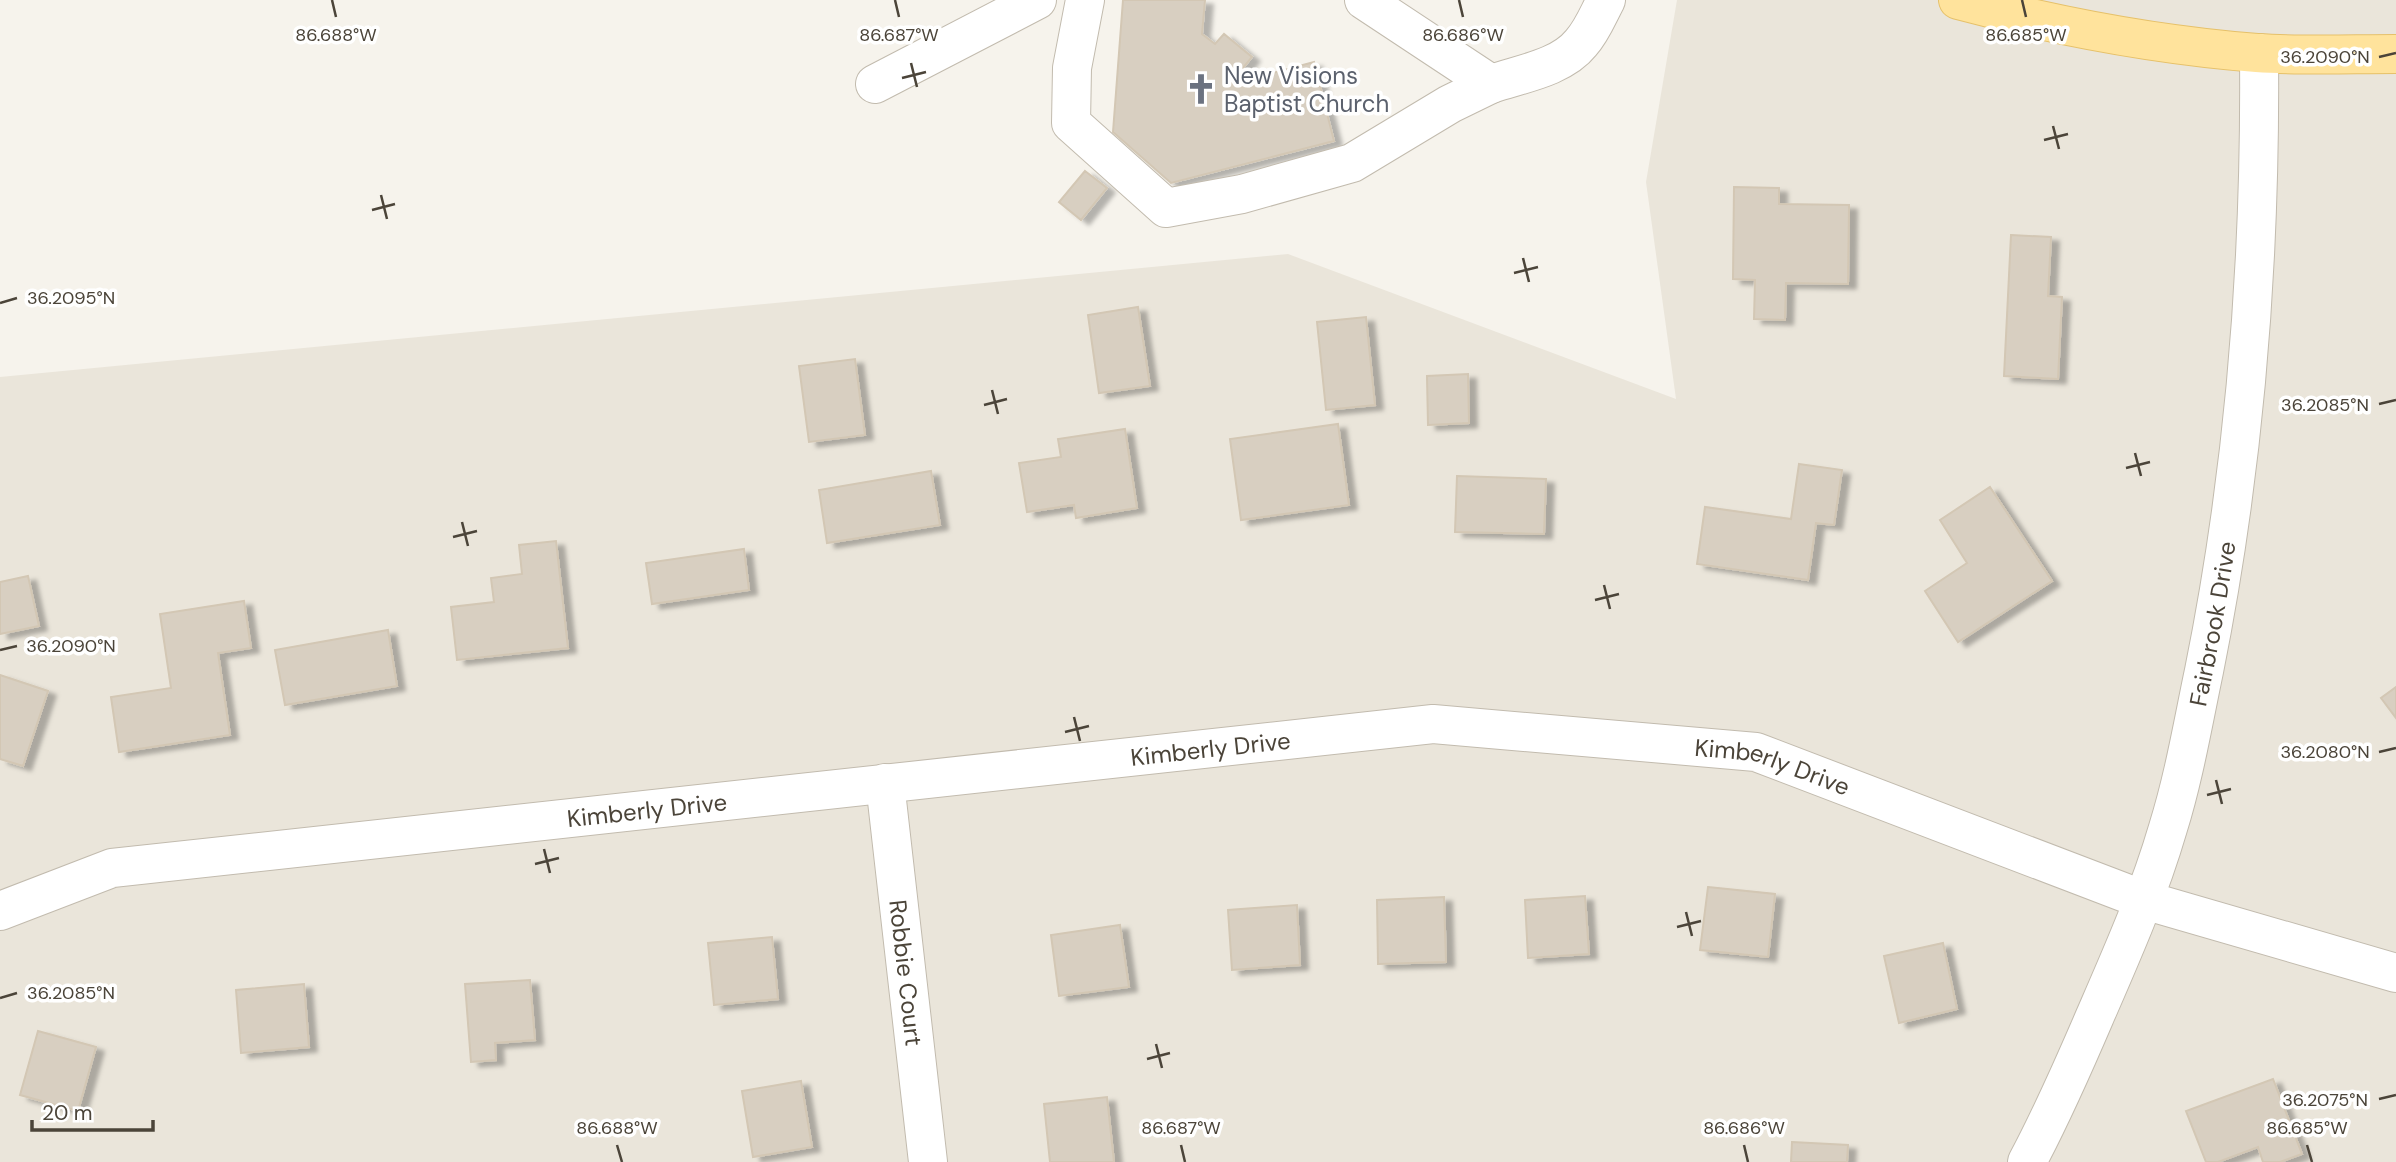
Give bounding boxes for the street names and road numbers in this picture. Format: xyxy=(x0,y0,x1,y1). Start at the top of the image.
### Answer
street label: Fairbrook Drive xyxy=(2182,539,2242,709)
street label: Kimberly Drive xyxy=(1129,724,1292,772)
street label: Kimberly Drive xyxy=(1694,731,1854,802)
street label: Kimberly Drive xyxy=(565,786,728,834)
street label: Robbie Court xyxy=(883,898,930,1048)

